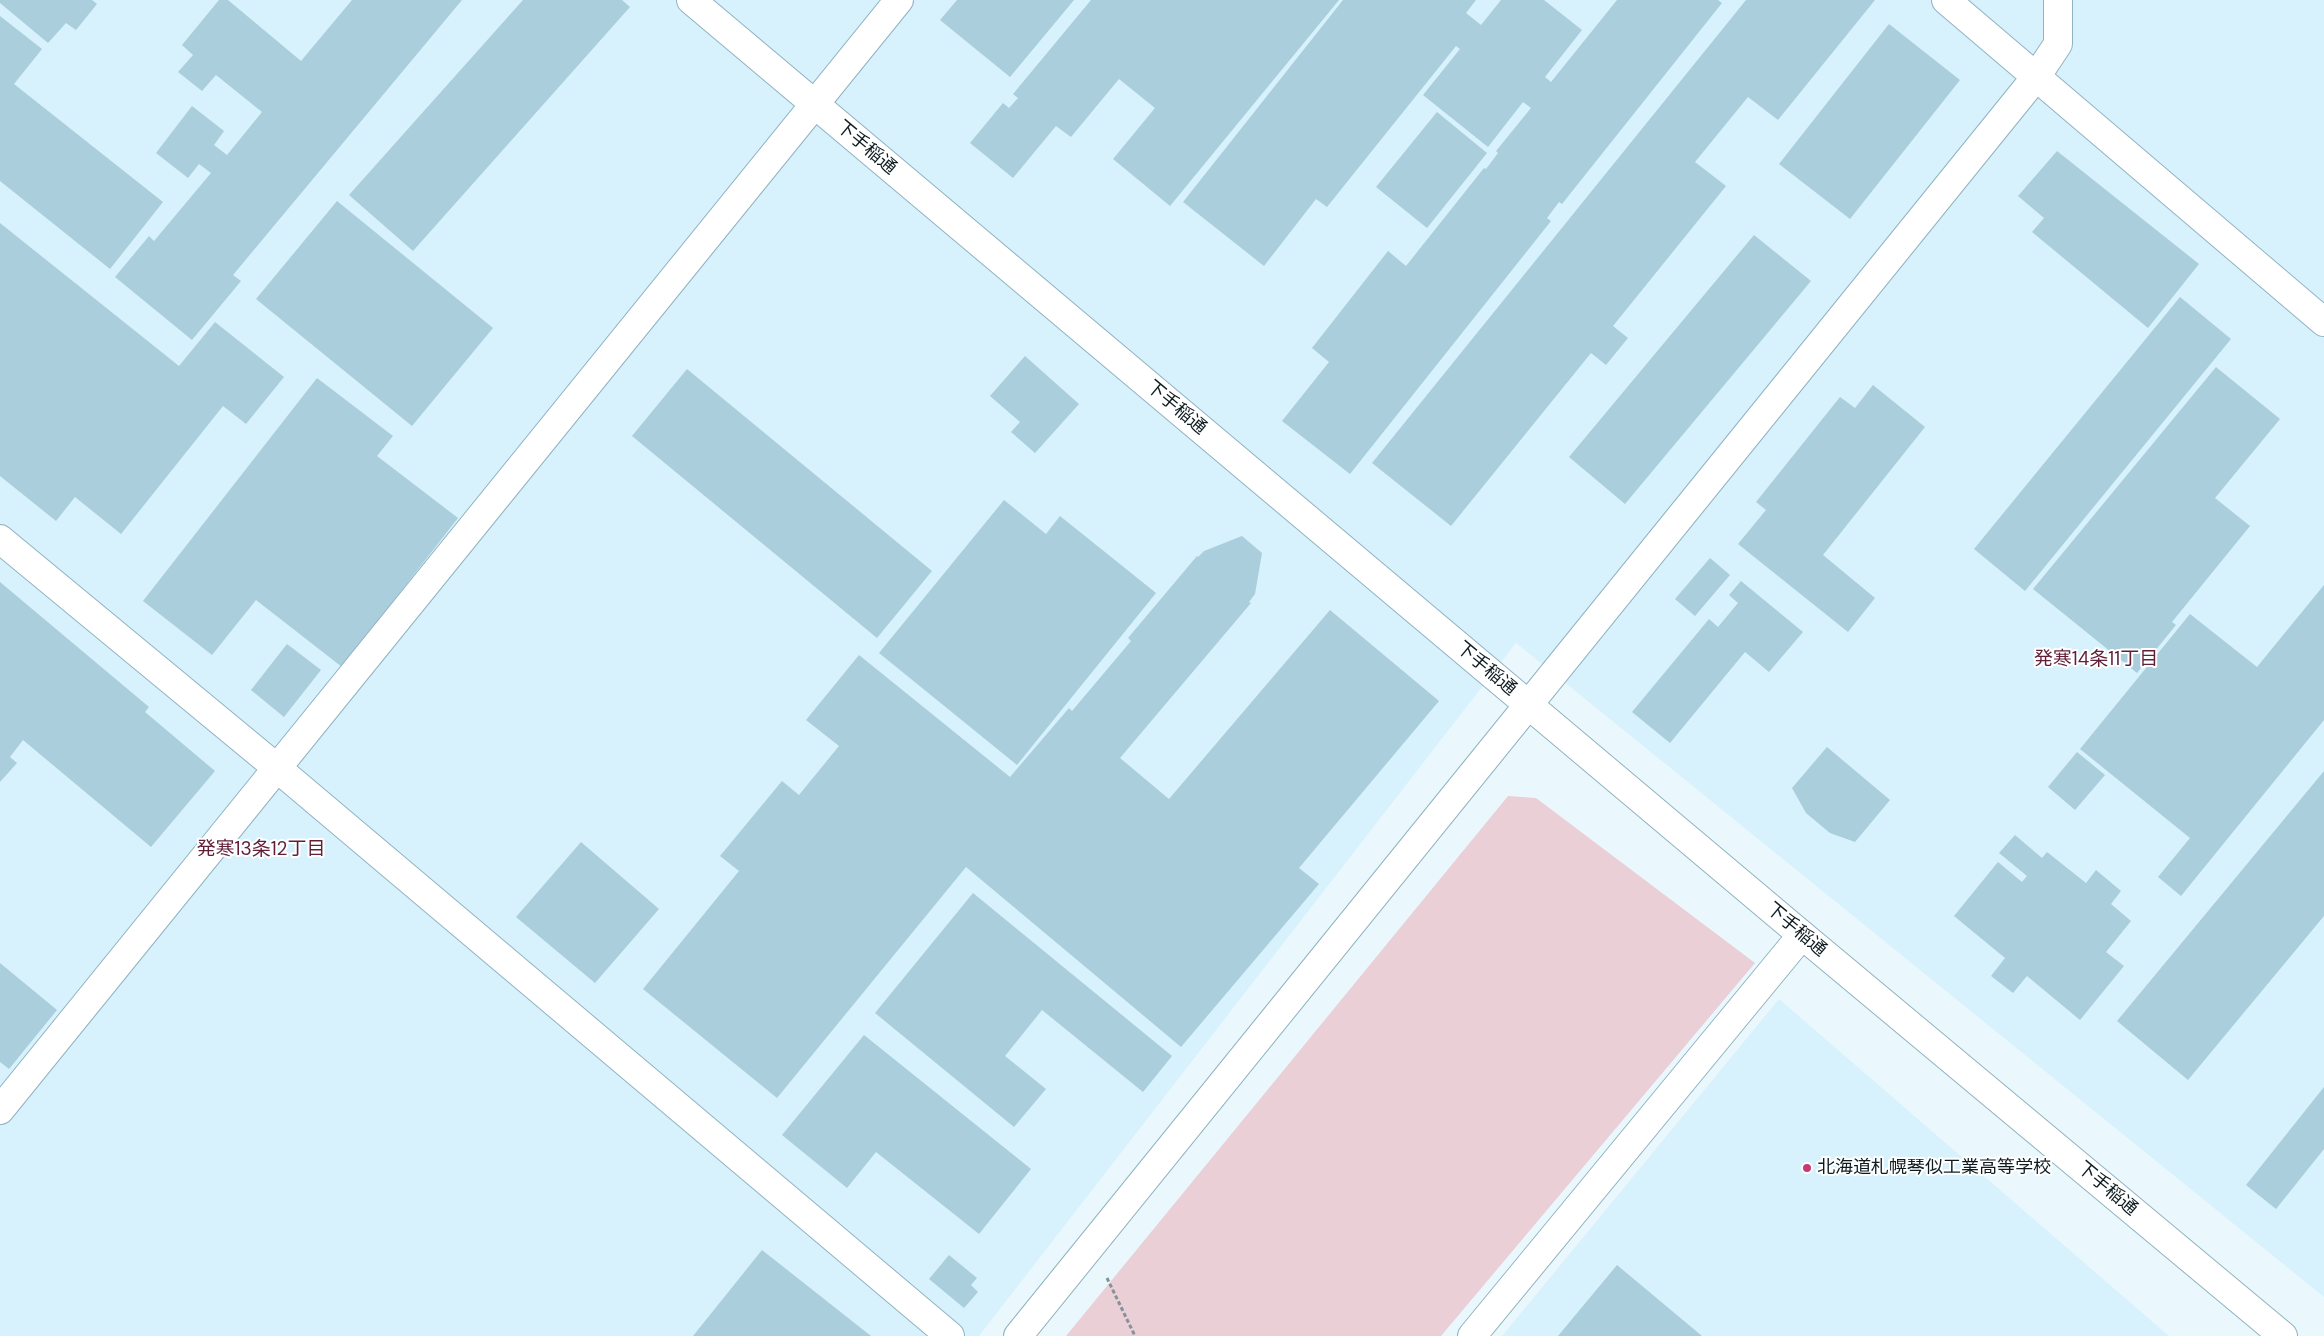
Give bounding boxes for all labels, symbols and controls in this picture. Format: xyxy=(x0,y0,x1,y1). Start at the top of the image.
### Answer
street label: 下手稲通 xyxy=(831,117,901,179)
street label: 下手稲通 xyxy=(1141,377,1211,439)
street label: 下手稲通 xyxy=(1451,638,1521,700)
district label: 発寒14条11丁目 xyxy=(2034,649,2158,671)
district label: 発寒13条12丁目 xyxy=(196,839,326,861)
street label: 下手稲通 xyxy=(1761,899,1831,961)
place label: 北海道札幌琴似工業高等学校 xyxy=(1817,1157,2051,1179)
street label: 下手稲通 xyxy=(2072,1158,2142,1220)
marker: 北海道札幌琴似工業高等学校 xyxy=(1801,1162,1813,1174)

